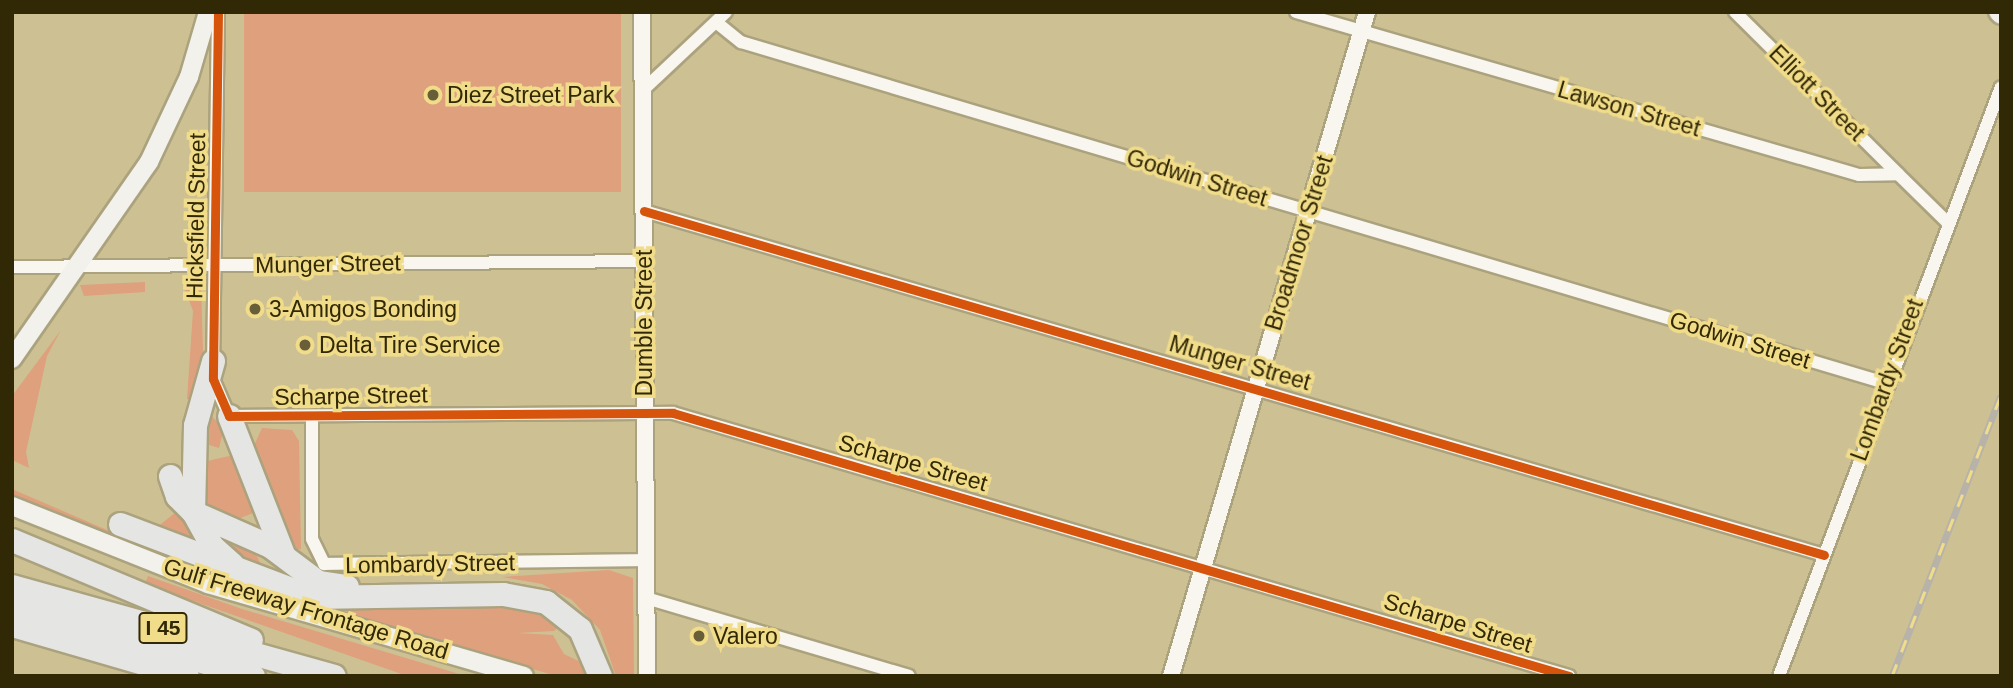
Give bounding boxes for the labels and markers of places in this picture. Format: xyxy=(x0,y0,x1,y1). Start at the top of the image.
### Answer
place label: Diez Street Park xyxy=(447,81,614,109)
marker: Diez Street Park xyxy=(425,87,441,103)
place label: 3-Amigos Bonding xyxy=(269,295,457,323)
marker: 3-Amigos Bonding xyxy=(247,301,263,317)
place label: Delta Tire Service xyxy=(319,331,501,359)
marker: Delta Tire Service xyxy=(297,337,313,353)
place label: Valero xyxy=(713,622,778,650)
marker: Valero xyxy=(691,628,707,644)

